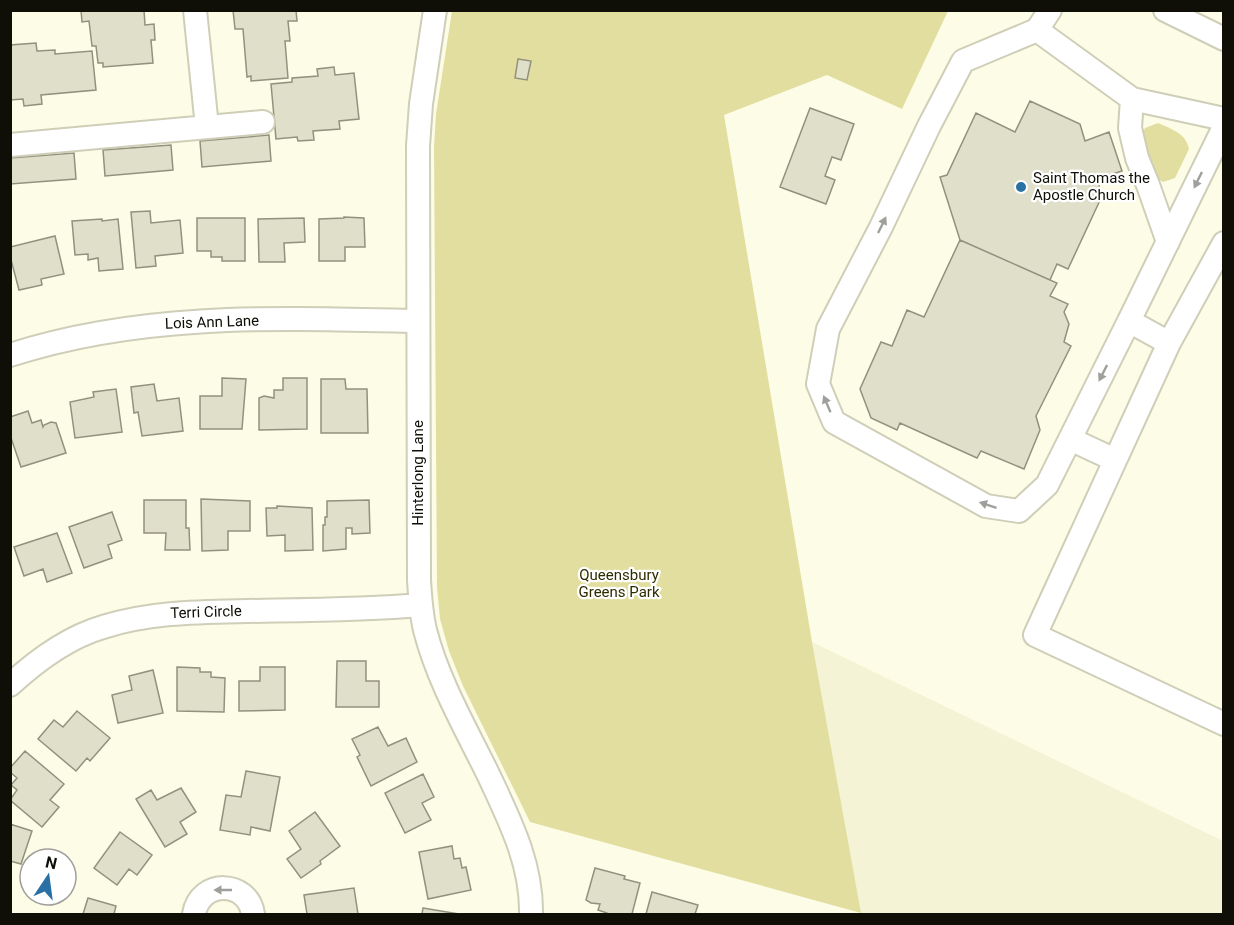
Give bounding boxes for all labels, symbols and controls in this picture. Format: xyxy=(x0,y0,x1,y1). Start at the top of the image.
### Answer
place label: Saint Thomas the Apostle Church xyxy=(1033,169,1150,204)
one-way arrow xyxy=(1193,171,1203,188)
marker: Saint Thomas the Apostle Church xyxy=(1014,180,1028,194)
one-way arrow xyxy=(877,216,887,233)
street label: Lois Ann Lane xyxy=(165,311,259,333)
one-way arrow xyxy=(1098,365,1108,382)
one-way arrow xyxy=(822,395,831,412)
street label: Hinterlong Lane xyxy=(409,420,427,526)
one-way arrow xyxy=(979,499,997,509)
park label: Queensbury Greens Park xyxy=(578,566,660,601)
street label: Terri Circle xyxy=(170,602,242,622)
north arrow xyxy=(18,847,78,907)
text: N xyxy=(44,852,59,873)
one-way arrow xyxy=(214,885,233,895)

